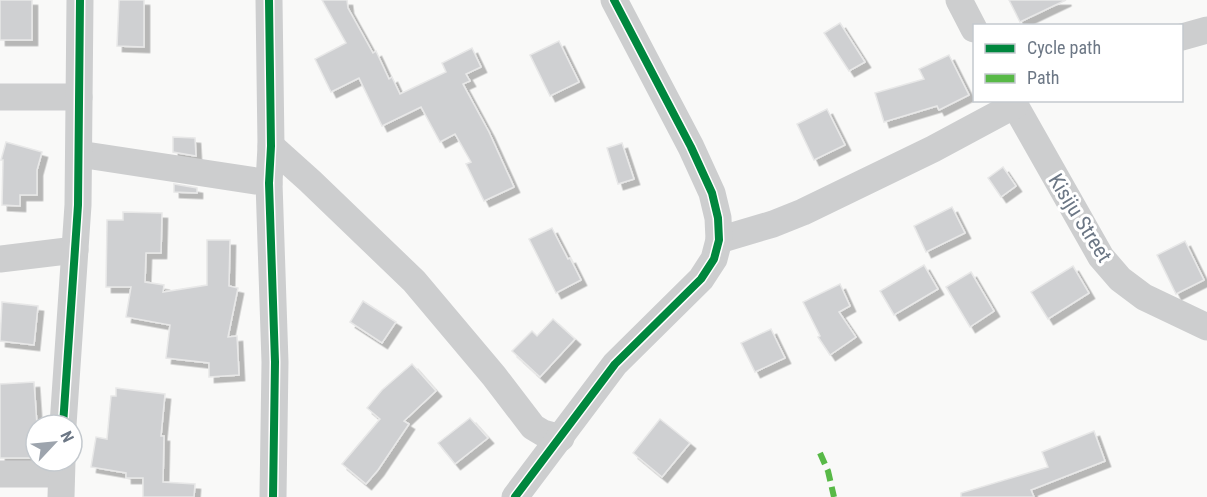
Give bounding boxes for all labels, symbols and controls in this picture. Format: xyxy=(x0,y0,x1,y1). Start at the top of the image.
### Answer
legend xyxy=(973,24,1183,102)
text: Cycle path xyxy=(1027,37,1101,58)
text: Path xyxy=(1027,67,1060,88)
street label: Kisiju Street xyxy=(1043,169,1117,267)
north arrow xyxy=(24,413,84,473)
text: N xyxy=(56,428,78,445)

